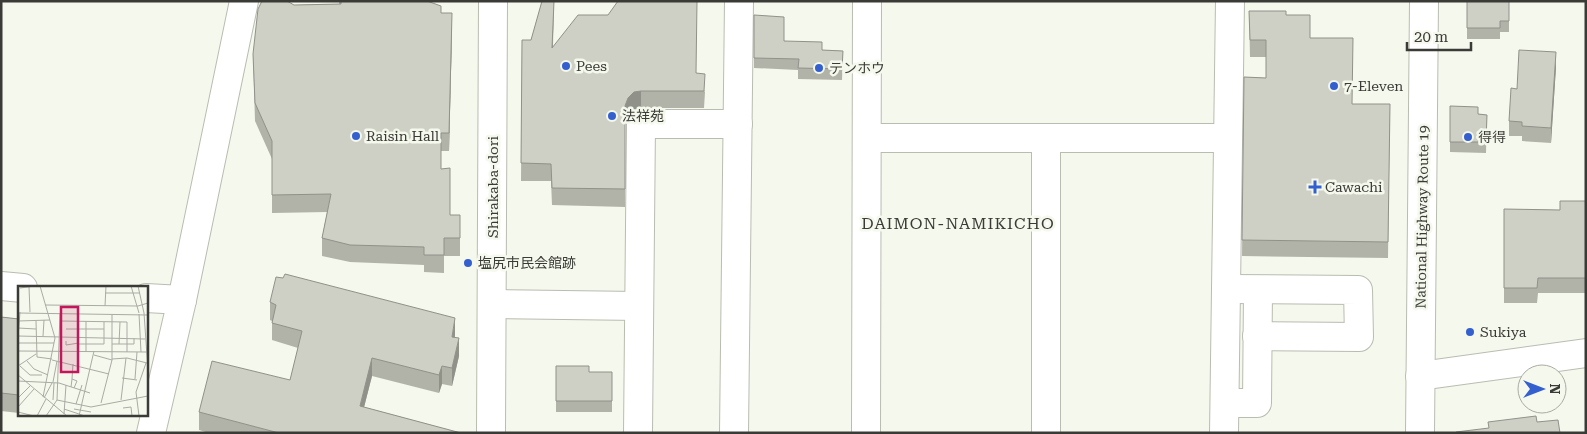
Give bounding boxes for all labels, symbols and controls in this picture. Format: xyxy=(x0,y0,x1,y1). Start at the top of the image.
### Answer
scale bar xyxy=(1407,20,1471,52)
text: 20 m xyxy=(1414,28,1449,46)
place label: Pees xyxy=(576,58,607,74)
marker: Pees xyxy=(560,60,572,72)
place label: テンホウ xyxy=(829,60,885,76)
marker: テンホウ xyxy=(813,62,825,74)
place label: 7-Eleven xyxy=(1344,78,1403,94)
marker: 7-Eleven xyxy=(1328,80,1340,92)
place label: 法祥苑 xyxy=(622,108,664,124)
marker: 法祥苑 xyxy=(606,110,618,122)
street label: National Highway Route 19 xyxy=(1412,125,1432,309)
place label: Raisin Hall xyxy=(366,128,440,144)
place label: 得得 xyxy=(1478,129,1506,145)
marker: Raisin Hall xyxy=(350,130,362,142)
marker: 得得 xyxy=(1462,131,1474,143)
street label: Shirakaba-dori xyxy=(485,136,501,238)
place label: Cawachi xyxy=(1325,179,1383,195)
marker: Cawachi xyxy=(1309,181,1321,193)
district label: DAIMON-NAMIKICHO xyxy=(861,214,1055,233)
place label: 塩尻市民会館跡 xyxy=(478,255,576,271)
marker: 塩尻市民会館跡 xyxy=(462,257,474,269)
inset map xyxy=(18,286,148,416)
place label: Sukiya xyxy=(1480,324,1527,340)
marker: Sukiya xyxy=(1464,326,1476,338)
north arrow xyxy=(1517,364,1567,414)
text: N xyxy=(1547,384,1563,395)

